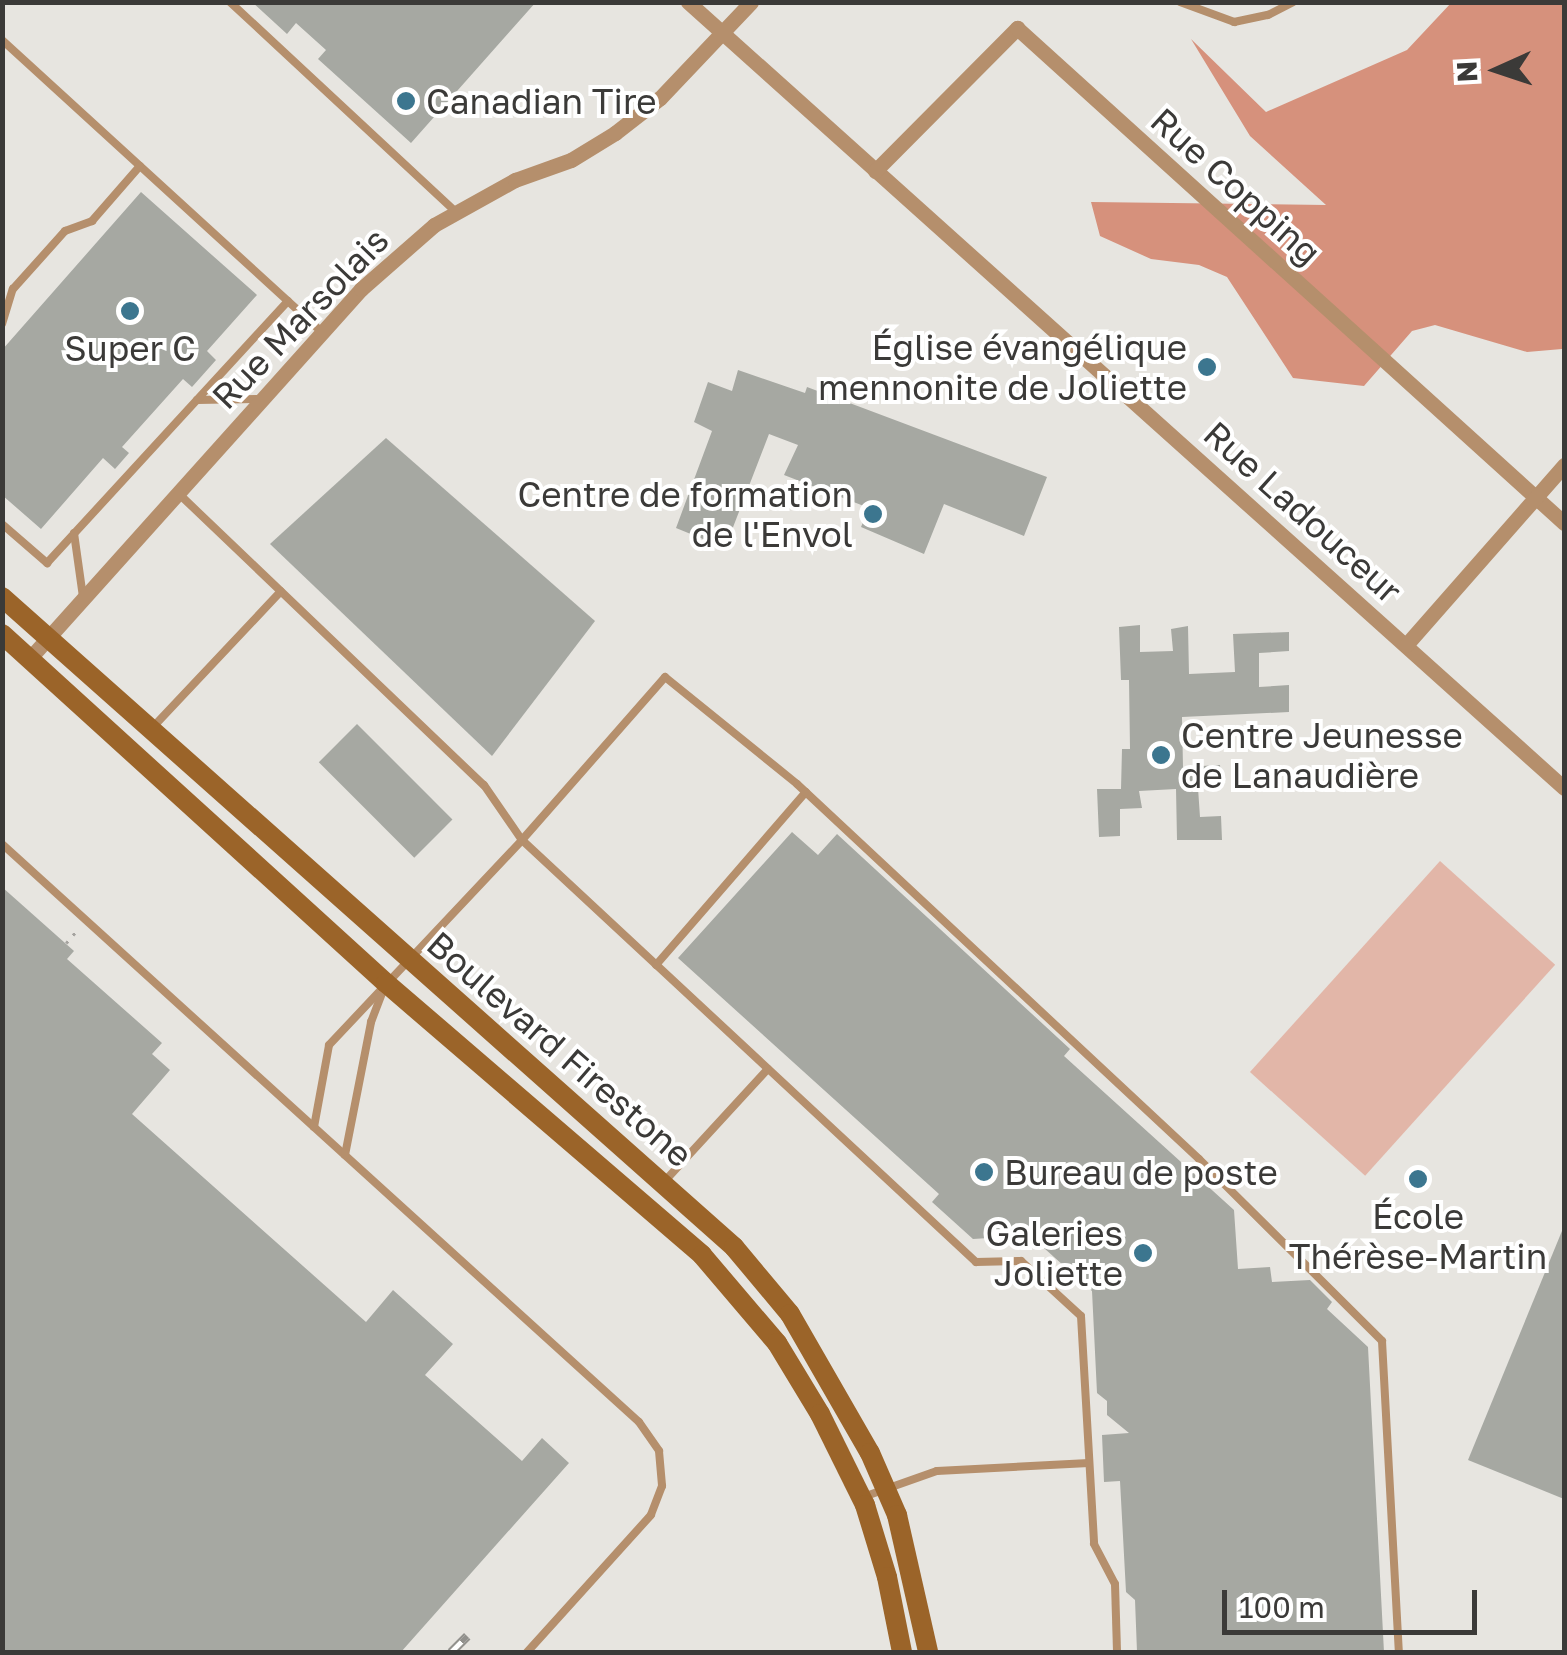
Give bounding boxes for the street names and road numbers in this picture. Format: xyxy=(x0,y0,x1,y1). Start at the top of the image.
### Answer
street label: Rue Copping xyxy=(1143,99,1329,273)
street label: Rue Marsolais xyxy=(203,219,397,417)
street label: Rue Ladouceur xyxy=(1196,412,1410,612)
street label: Boulevard Firestone xyxy=(419,923,701,1175)

